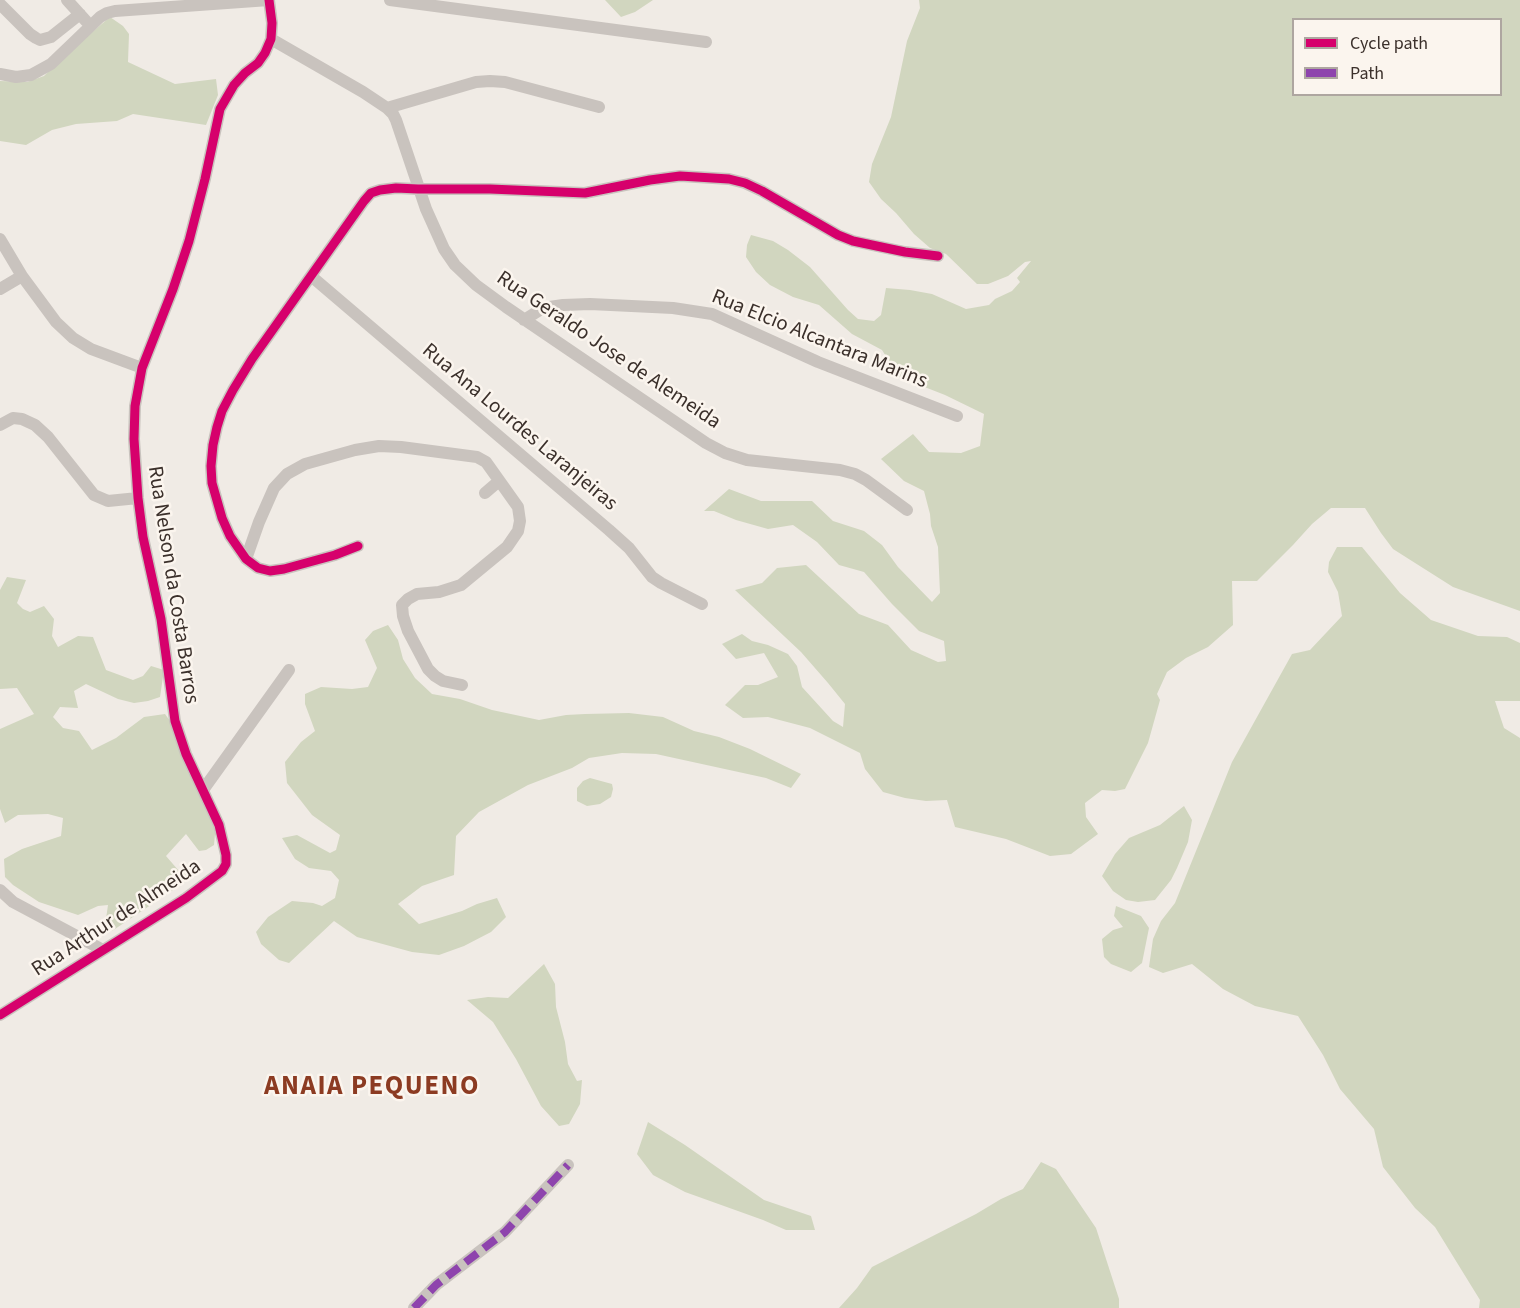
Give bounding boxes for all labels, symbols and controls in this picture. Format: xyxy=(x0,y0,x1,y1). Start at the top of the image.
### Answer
legend xyxy=(1292,18,1502,96)
text: Cycle path xyxy=(1350,31,1428,56)
text: Path xyxy=(1350,61,1384,86)
street label: Rua Geraldo Jose de Alemeida xyxy=(491,266,725,436)
street label: Rua Elcio Alcantara Marins xyxy=(707,285,931,395)
street label: Rua Ana Lourdes Laranjeiras xyxy=(416,339,622,517)
street label: Rua Nelson da Costa Barros xyxy=(141,464,203,706)
street label: Rua Arthur de Almeida xyxy=(28,855,206,983)
district label: ANAIA PEQUENO xyxy=(264,1072,480,1104)

